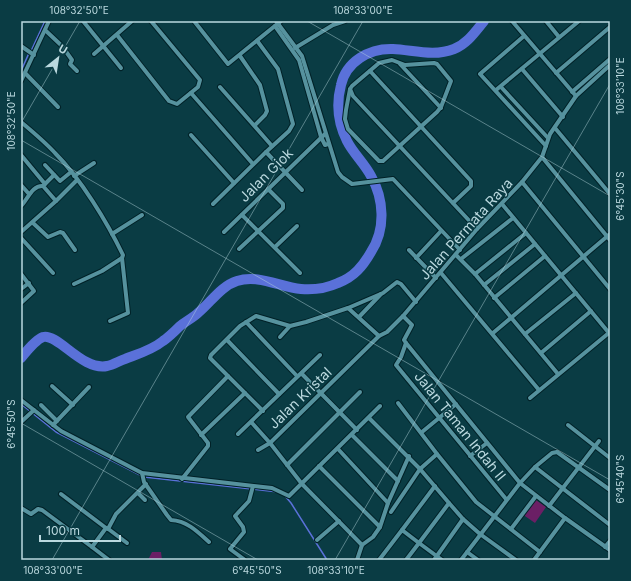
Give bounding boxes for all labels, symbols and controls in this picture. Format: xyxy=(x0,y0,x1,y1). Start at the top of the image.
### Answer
text: 108°32'50"E xyxy=(49,4,109,16)
text: 108°33'00"E xyxy=(333,4,393,16)
north arrow xyxy=(38,38,78,78)
text: U xyxy=(56,41,70,57)
text: 108°33'10"E xyxy=(614,57,626,115)
text: 108°32'50"E xyxy=(5,91,17,151)
street label: Jalan Giok xyxy=(235,144,296,205)
text: 6°45'30"S xyxy=(614,171,626,221)
street label: Jalan Permata Raya xyxy=(416,174,516,283)
street label: Jalan Kristal xyxy=(265,363,335,432)
street label: Jalan Taman Indah II xyxy=(411,368,510,484)
text: 6°45'50"S xyxy=(5,399,17,449)
text: 6°45'40"S xyxy=(614,454,626,504)
scale bar xyxy=(40,517,120,543)
text: 100 m xyxy=(46,523,80,538)
text: 108°33'00"E xyxy=(23,564,83,576)
text: 6°45'50"S xyxy=(232,564,282,576)
text: 108°33'10"E xyxy=(307,564,365,576)

